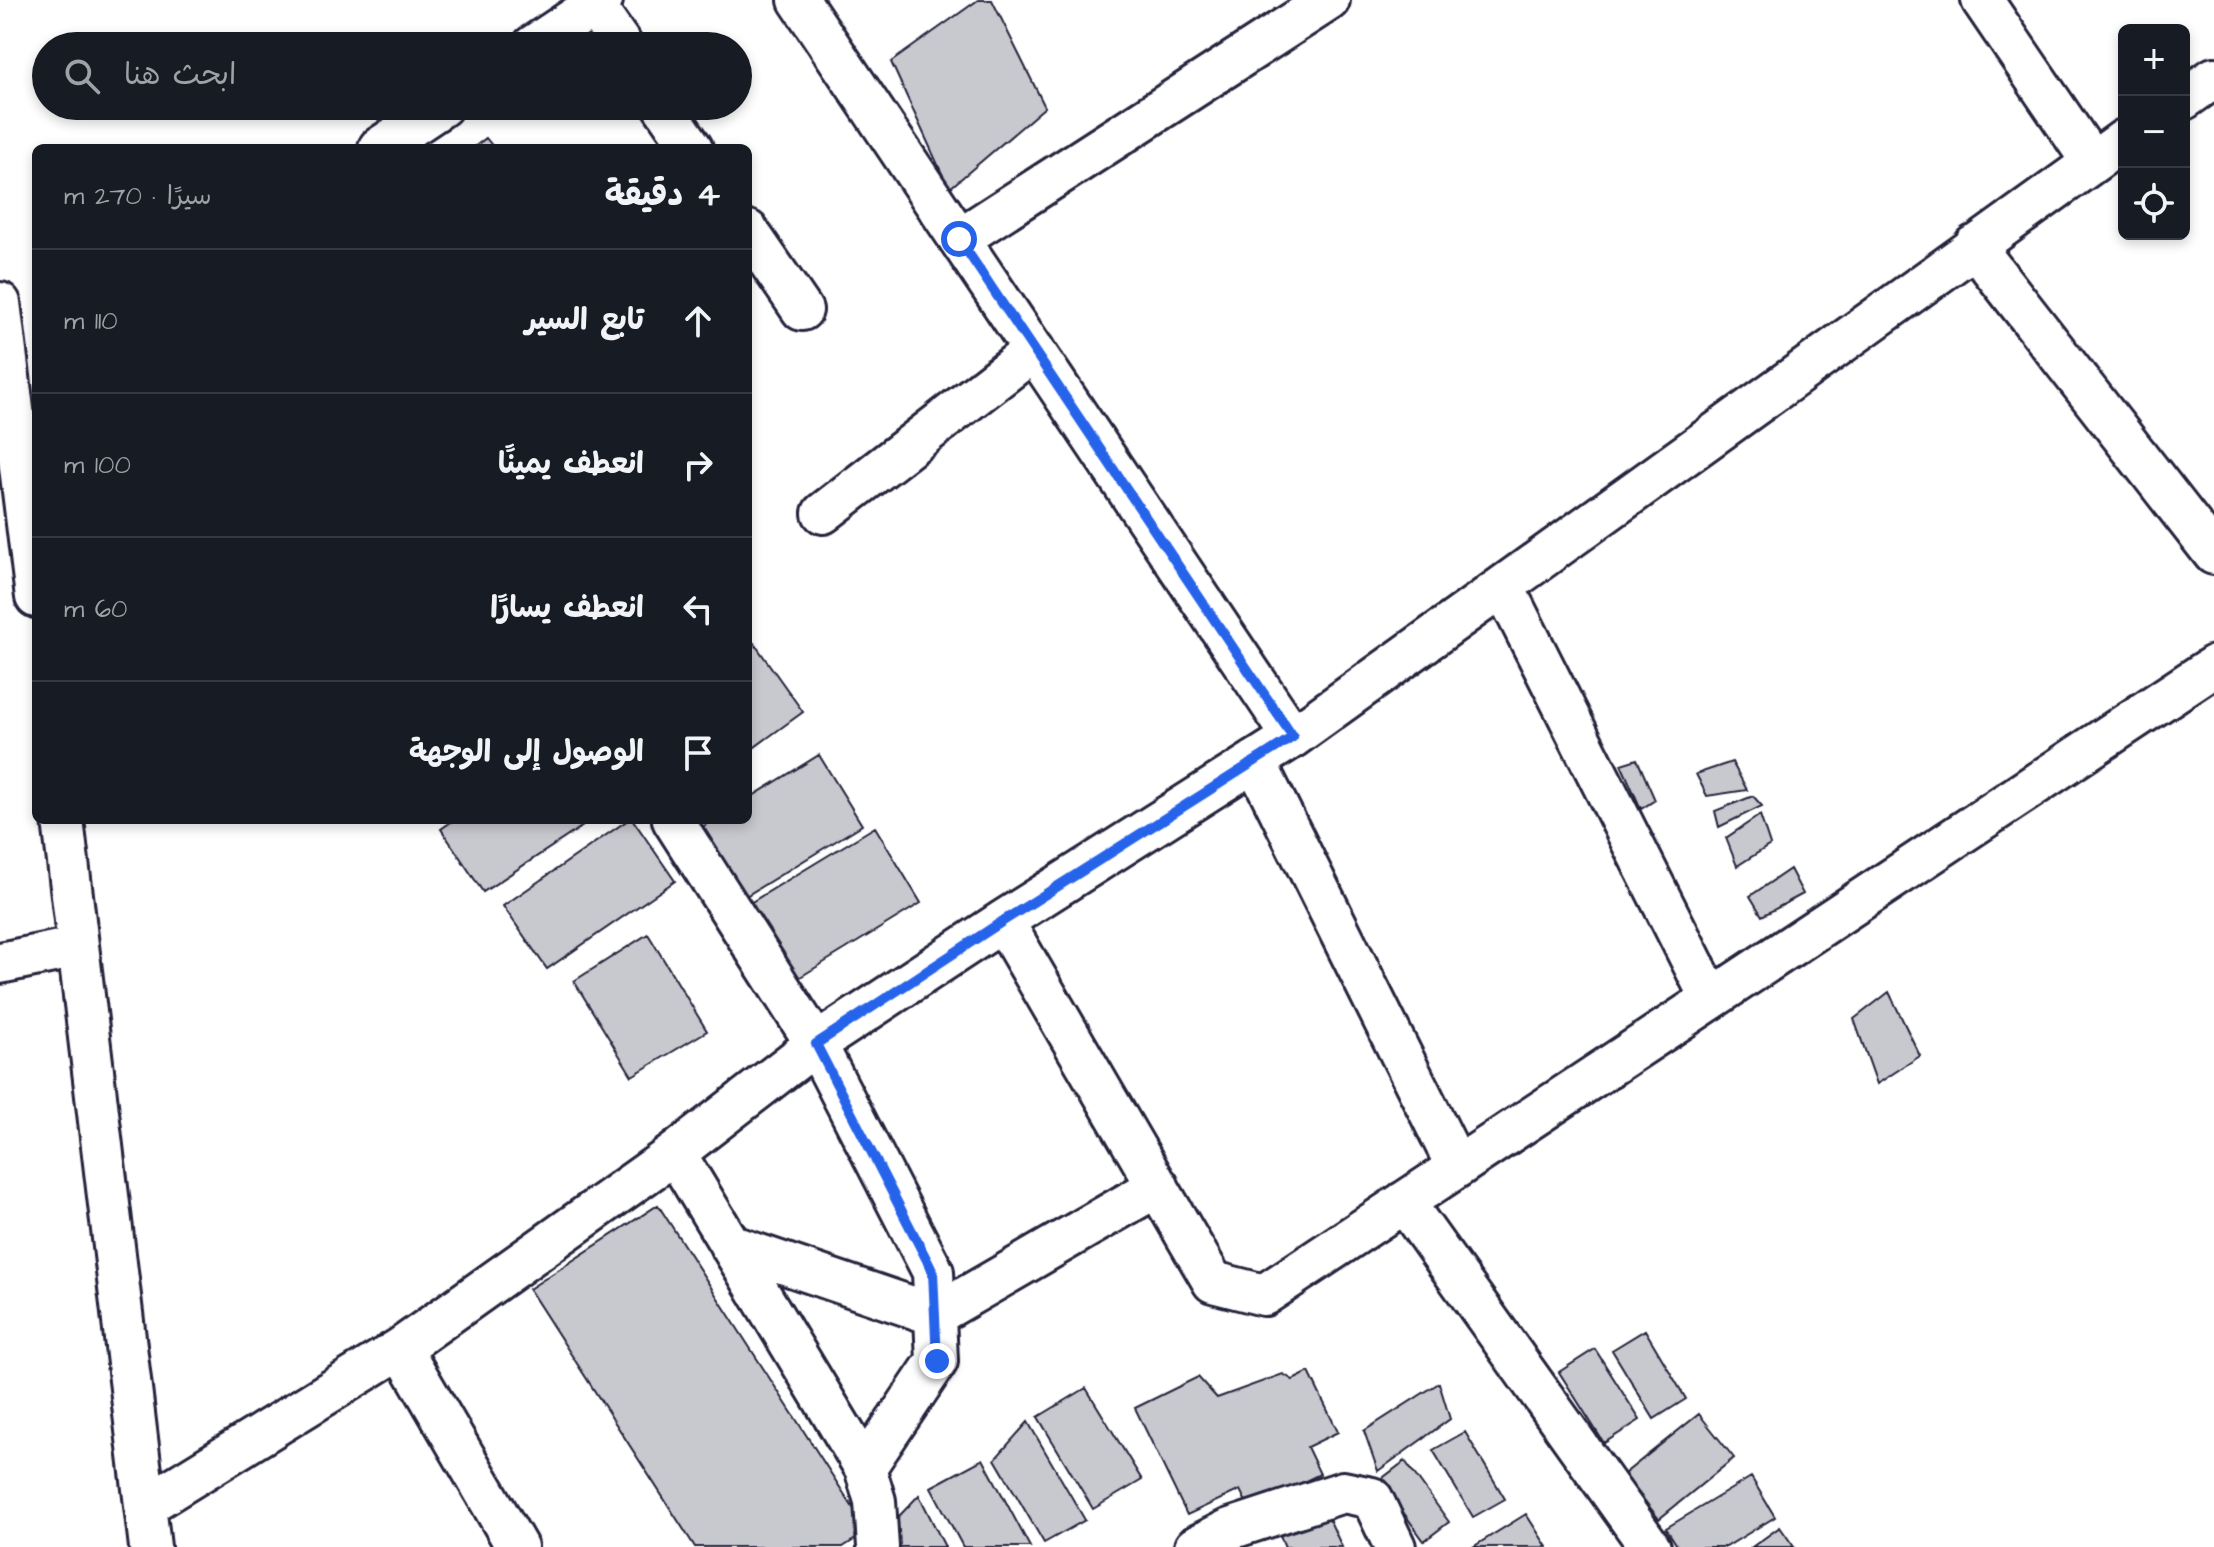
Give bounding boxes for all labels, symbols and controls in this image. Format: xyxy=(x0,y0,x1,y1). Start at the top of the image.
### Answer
map controls xyxy=(2118,24,2190,240)
button: + xyxy=(2118,24,2190,96)
search box xyxy=(32,32,752,120)
icon: search xyxy=(60,54,104,98)
text: ابحث هنا xyxy=(124,54,236,96)
button: − xyxy=(2118,96,2190,168)
button: locate xyxy=(2118,168,2190,240)
text: 4 دقيقة xyxy=(605,171,720,219)
text: سيرًا · 270 m xyxy=(64,178,212,214)
route start xyxy=(941,221,977,257)
text: تابع السير xyxy=(525,299,644,341)
icon: ahead xyxy=(676,299,720,343)
text: 110 m xyxy=(64,303,118,339)
text: انعطف يمينًا xyxy=(498,443,644,485)
icon: right xyxy=(676,443,720,487)
text: 100 m xyxy=(64,447,131,483)
text: انعطف يسارًا xyxy=(490,587,644,629)
icon: left xyxy=(676,587,720,631)
text: 60 m xyxy=(64,591,127,627)
text: الوصول إلى الوجهة xyxy=(409,731,644,773)
icon: arrive xyxy=(676,731,720,775)
route end xyxy=(919,1343,955,1379)

